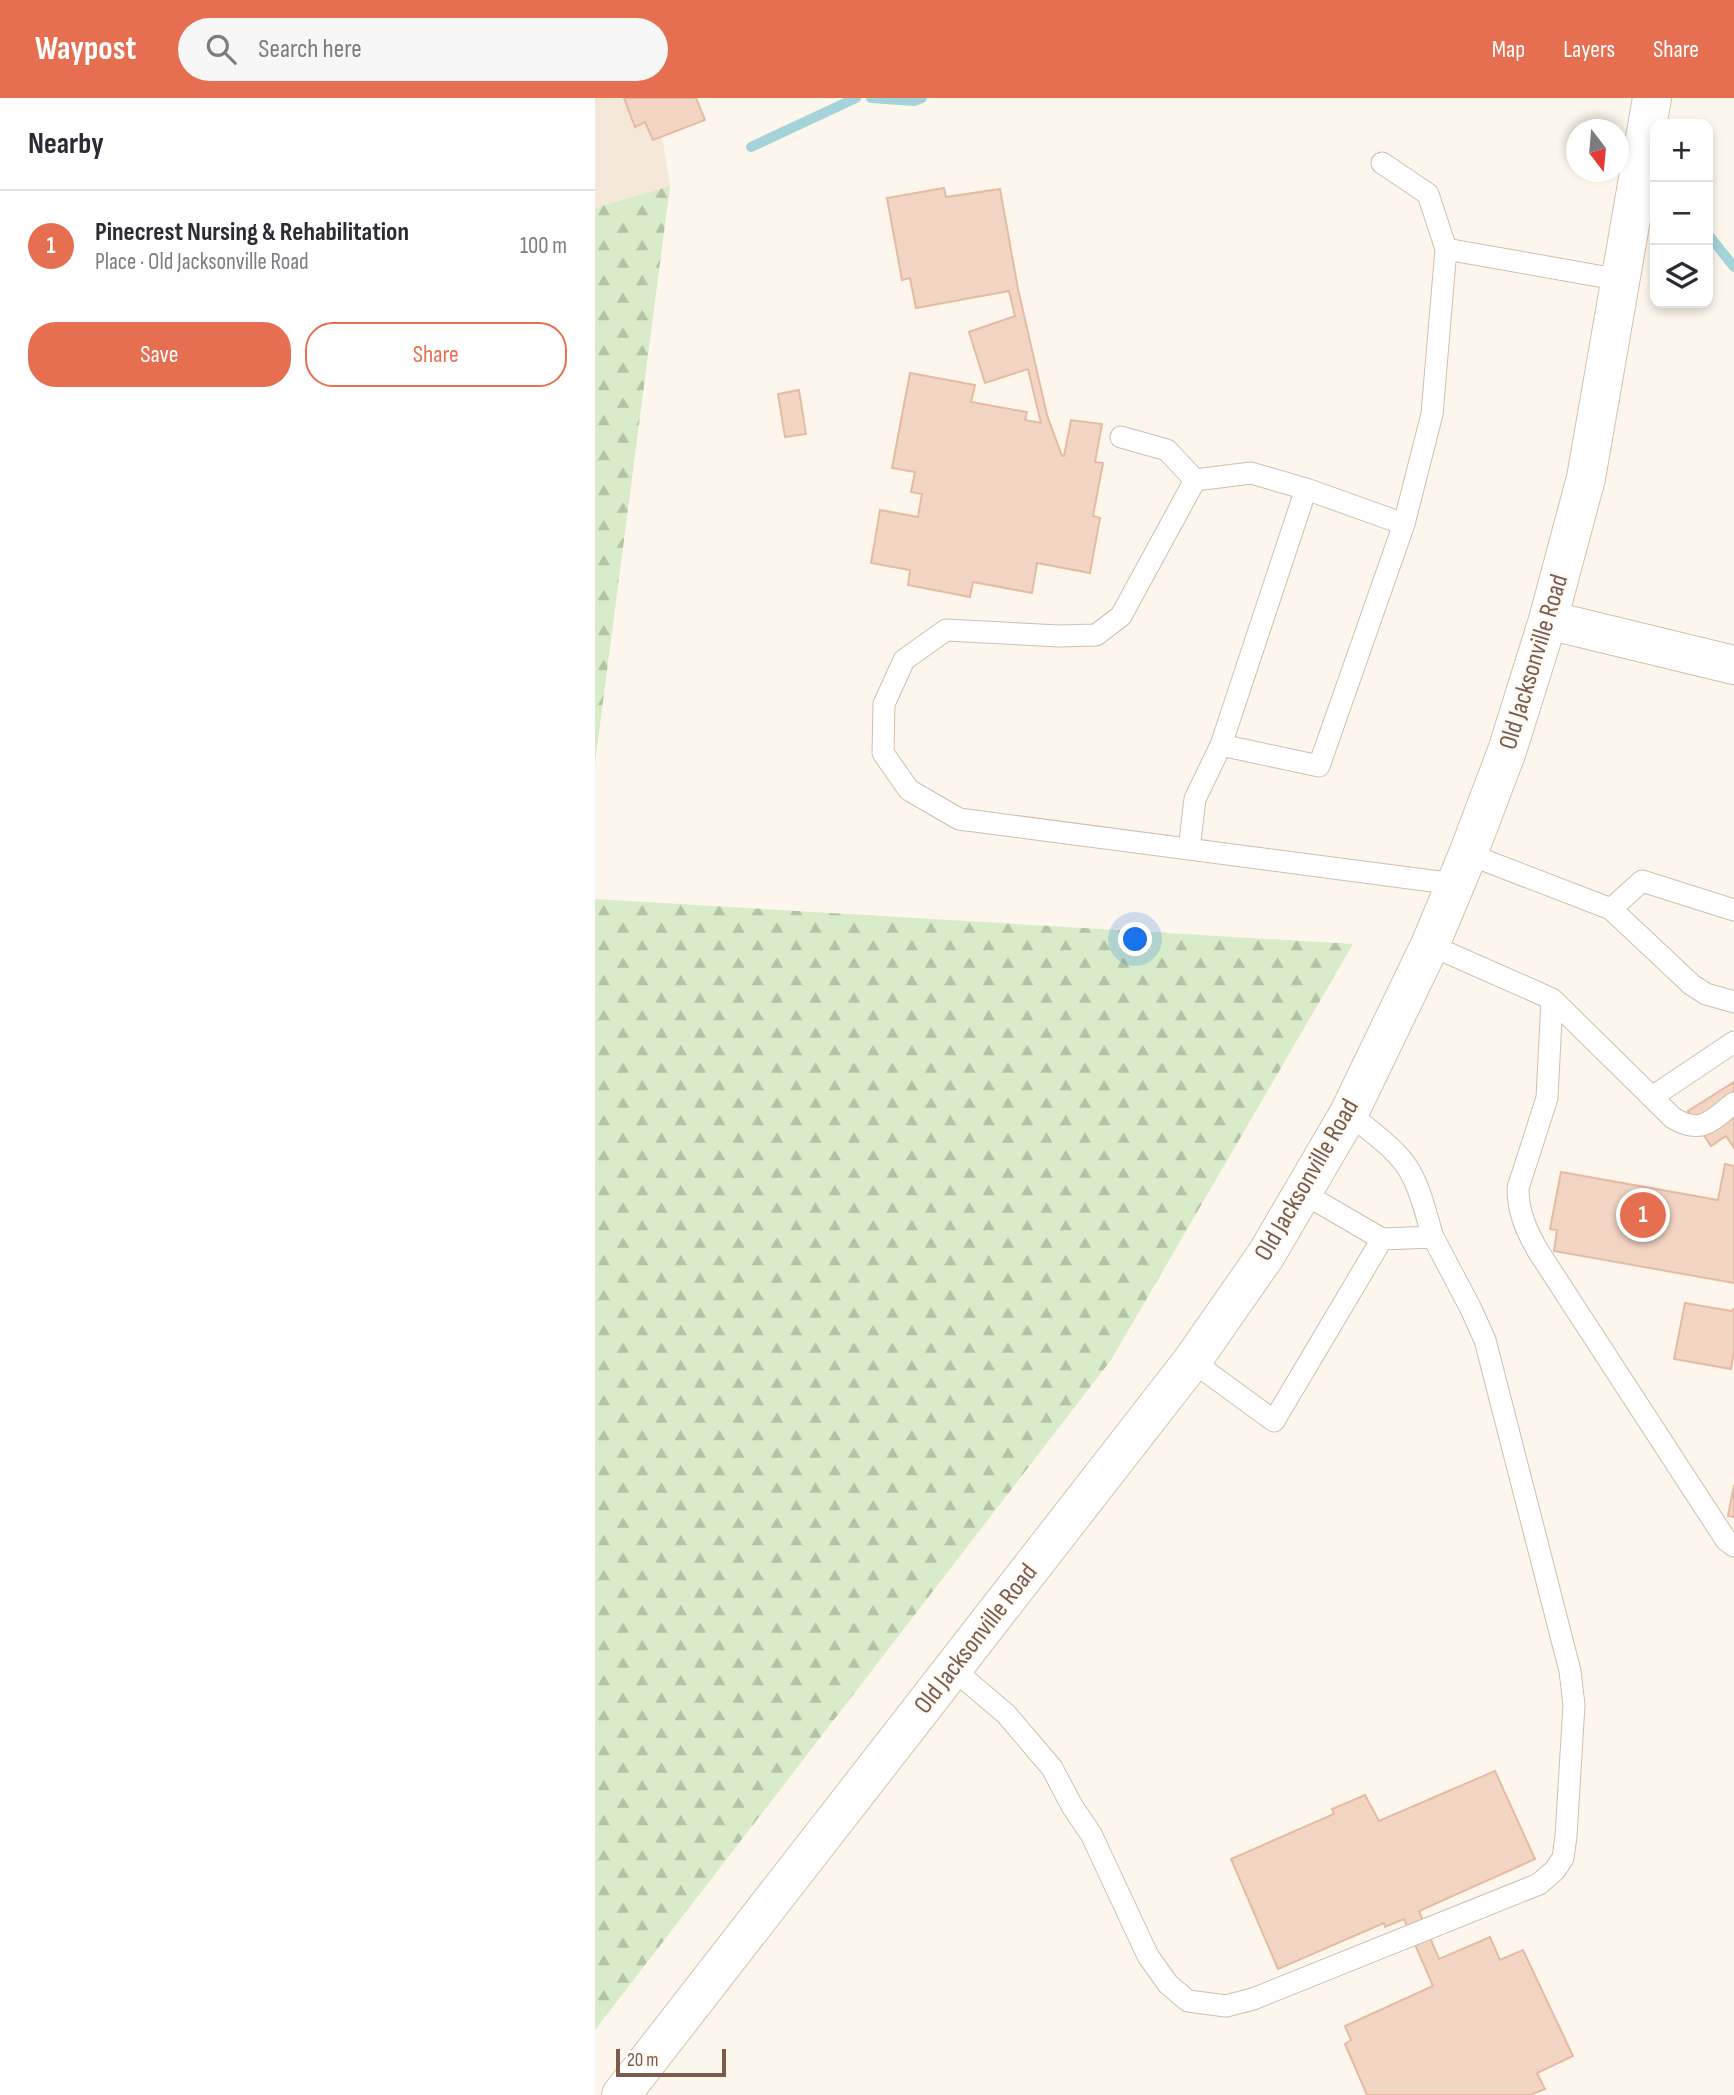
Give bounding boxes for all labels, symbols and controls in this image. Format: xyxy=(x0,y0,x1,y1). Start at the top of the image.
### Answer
search box xyxy=(178,18,668,81)
text: Waypost xyxy=(35,29,136,69)
icon: search xyxy=(202,30,240,68)
text: Search here xyxy=(258,34,362,65)
text: Map xyxy=(1492,35,1525,64)
text: Layers xyxy=(1563,35,1615,64)
text: Share xyxy=(1653,35,1699,64)
north arrow xyxy=(1566,119,1629,182)
map controls xyxy=(1650,119,1713,308)
button: + xyxy=(1650,119,1713,182)
text: Nearby xyxy=(28,126,104,162)
button: − xyxy=(1650,182,1713,245)
text: Pinecrest Nursing & Rehabilitation xyxy=(95,217,409,248)
text: 1 xyxy=(46,232,56,260)
text: 100 m xyxy=(520,232,567,260)
button: layers xyxy=(1650,245,1713,308)
text: Place · Old Jacksonville Road xyxy=(95,248,309,276)
button: Save xyxy=(28,322,291,387)
button: Share xyxy=(305,322,567,387)
street label: Old Jacksonville Road xyxy=(1493,571,1575,753)
your location xyxy=(1118,922,1152,956)
street label: Old Jacksonville Road xyxy=(1248,1094,1366,1266)
pin: 1 xyxy=(1620,1189,1666,1241)
street label: Old Jacksonville Road xyxy=(908,1558,1044,1720)
scale bar xyxy=(616,2046,726,2078)
text: 20 m xyxy=(627,2049,659,2072)

